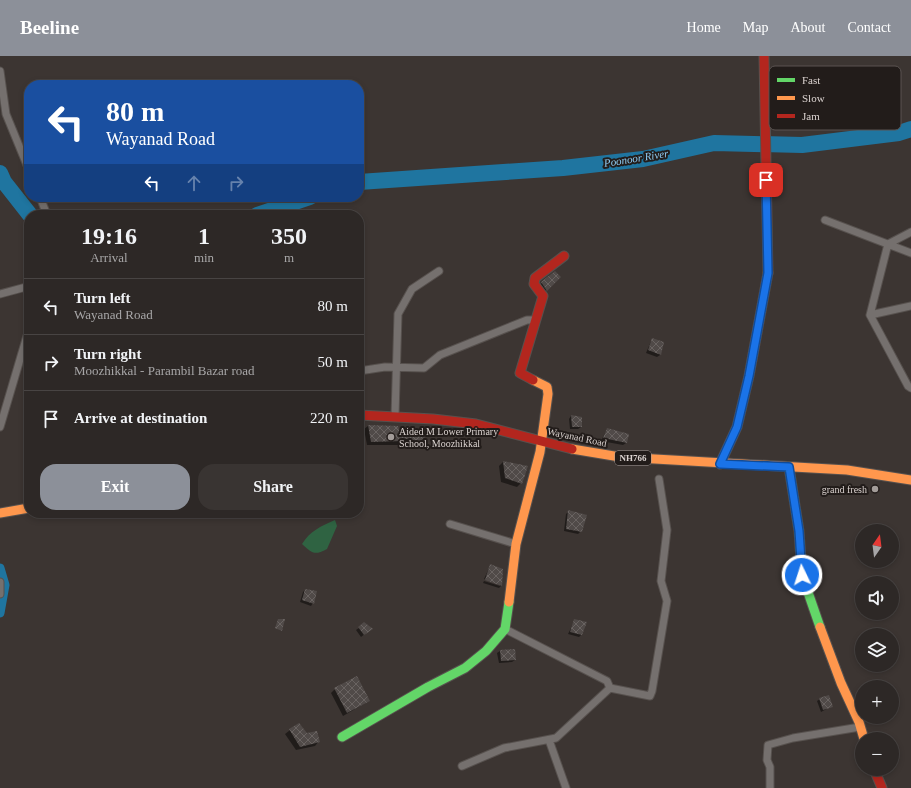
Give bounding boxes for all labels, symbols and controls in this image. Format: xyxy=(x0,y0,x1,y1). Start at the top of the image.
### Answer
text: Beeline xyxy=(20,17,79,38)
text: Home xyxy=(687,20,721,35)
text: Map xyxy=(743,20,768,35)
text: About xyxy=(790,20,825,35)
text: Contact xyxy=(847,20,891,35)
legend xyxy=(769,66,901,130)
text: Fast xyxy=(802,74,820,86)
text: Slow xyxy=(802,92,825,104)
icon: left xyxy=(40,96,92,148)
text: 80 m xyxy=(106,96,164,127)
text: Jam xyxy=(802,110,820,122)
text: Wayanad Road xyxy=(106,129,215,149)
water label: Poonoor River xyxy=(602,147,670,169)
pin xyxy=(749,163,783,197)
icon: arrive xyxy=(755,169,777,191)
icon: left xyxy=(141,172,163,194)
icon: ahead xyxy=(183,172,205,194)
icon: right xyxy=(225,172,247,194)
text: 19:16 xyxy=(81,223,137,249)
text: 1 xyxy=(198,223,210,249)
text: 350 xyxy=(271,223,307,249)
text: Arrival xyxy=(90,250,128,265)
text: min xyxy=(194,250,214,265)
text: m xyxy=(284,250,294,265)
text: Turn left xyxy=(74,290,131,306)
icon: left xyxy=(40,296,62,318)
text: 80 m xyxy=(318,298,348,314)
text: Wayanad Road xyxy=(74,307,153,322)
text: Turn right xyxy=(74,346,141,362)
icon: right xyxy=(40,352,62,374)
text: 50 m xyxy=(318,354,348,370)
text: Moozhikkal - Parambil Bazar road xyxy=(74,363,255,378)
icon: arrive xyxy=(40,408,62,430)
text: Arrive at destination xyxy=(74,410,207,426)
text: 220 m xyxy=(310,410,348,426)
street label: Wayanad Road xyxy=(546,425,608,449)
place label: Aided M Lower Primary School, Moozhikkal xyxy=(399,426,498,449)
marker: Aided M Lower Primary School, Moozhikkal xyxy=(386,432,396,442)
road number: NH766 xyxy=(615,451,651,465)
button: Exit xyxy=(40,464,190,510)
button: Share xyxy=(198,464,348,510)
place label: grand fresh xyxy=(822,484,867,495)
marker: grand fresh xyxy=(870,484,880,494)
north arrow xyxy=(855,524,899,568)
map controls xyxy=(855,524,899,776)
position arrow xyxy=(781,554,823,596)
button: sound xyxy=(855,576,899,620)
button: layers xyxy=(855,628,899,672)
button: + xyxy=(855,680,899,724)
button: − xyxy=(855,732,899,776)

